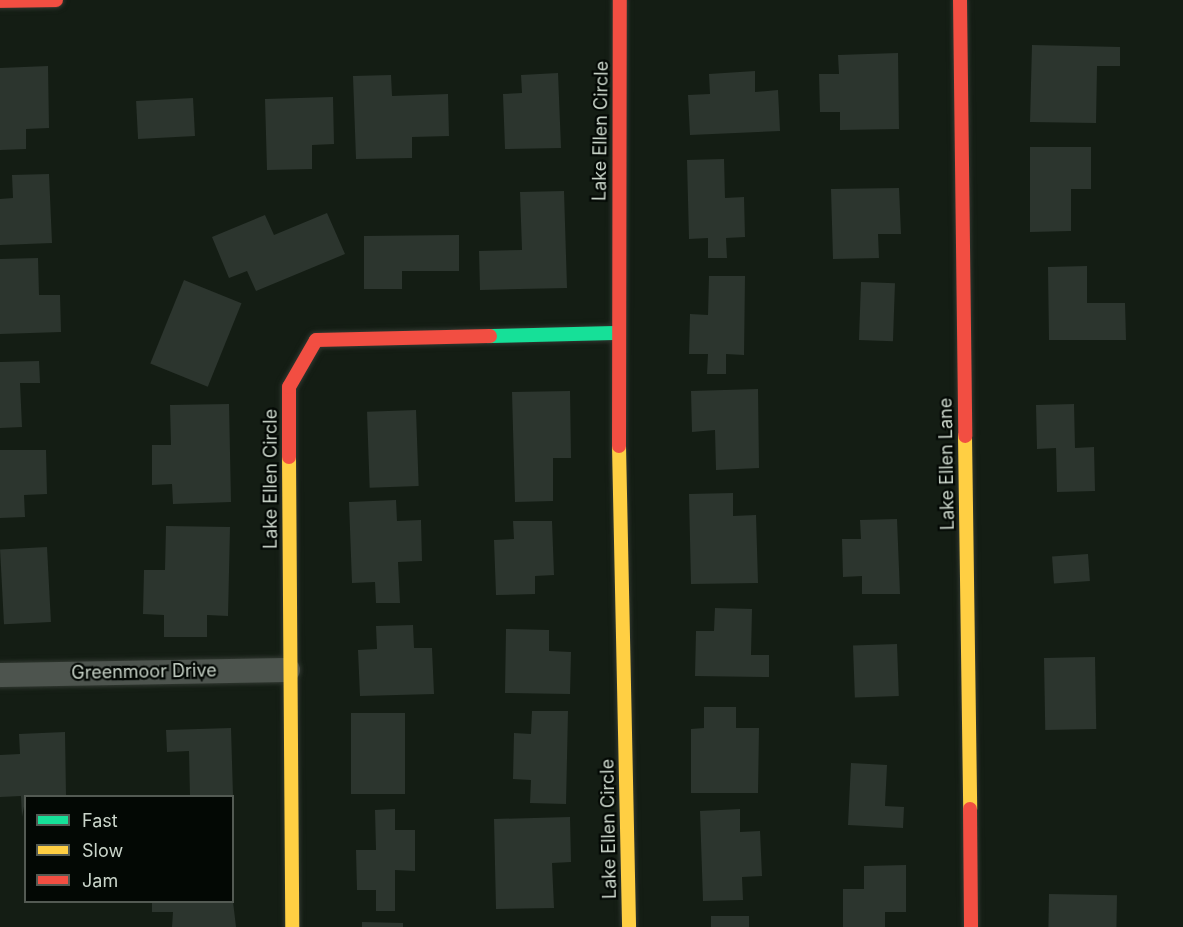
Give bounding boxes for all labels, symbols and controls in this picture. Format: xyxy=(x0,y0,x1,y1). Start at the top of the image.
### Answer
street label: Lake Ellen Circle xyxy=(589,61,613,201)
street label: Lake Ellen Lane xyxy=(935,398,959,530)
street label: Lake Ellen Circle xyxy=(260,409,282,549)
street label: Greenmoor Drive xyxy=(71,660,217,684)
street label: Lake Ellen Circle xyxy=(597,759,621,899)
legend xyxy=(24,795,234,903)
text: Fast xyxy=(82,810,118,831)
text: Slow xyxy=(82,840,123,861)
text: Jam xyxy=(82,870,118,891)

